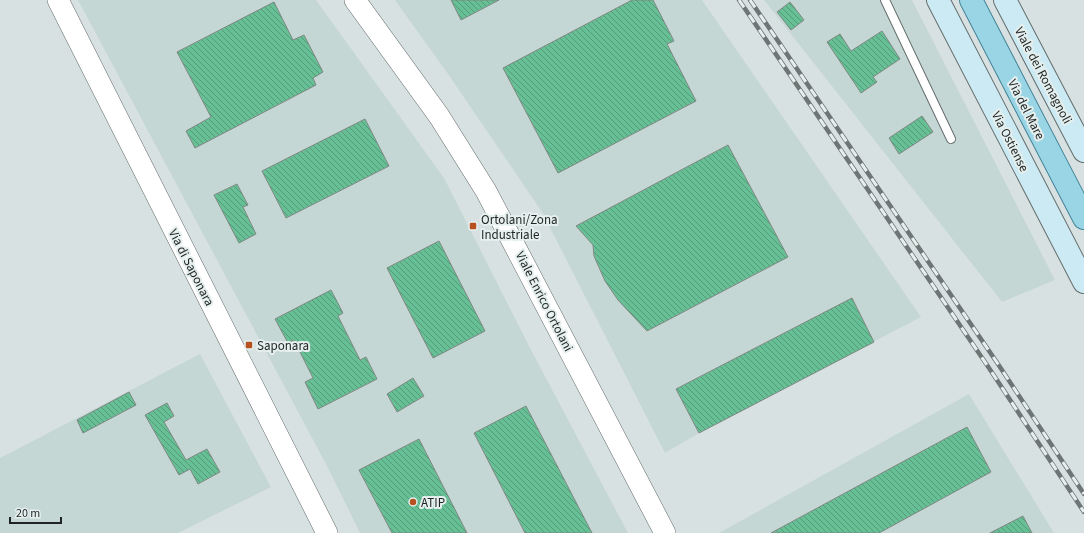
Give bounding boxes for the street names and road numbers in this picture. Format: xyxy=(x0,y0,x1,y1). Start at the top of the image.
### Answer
street label: Viale dei Romagnoli xyxy=(1010,24,1076,127)
street label: Via del Mare xyxy=(1003,76,1049,143)
street label: Via Ostiense xyxy=(987,108,1033,175)
street label: Via di Saponara xyxy=(164,226,218,309)
street label: Viale Enrico Ortolani xyxy=(511,248,577,355)

